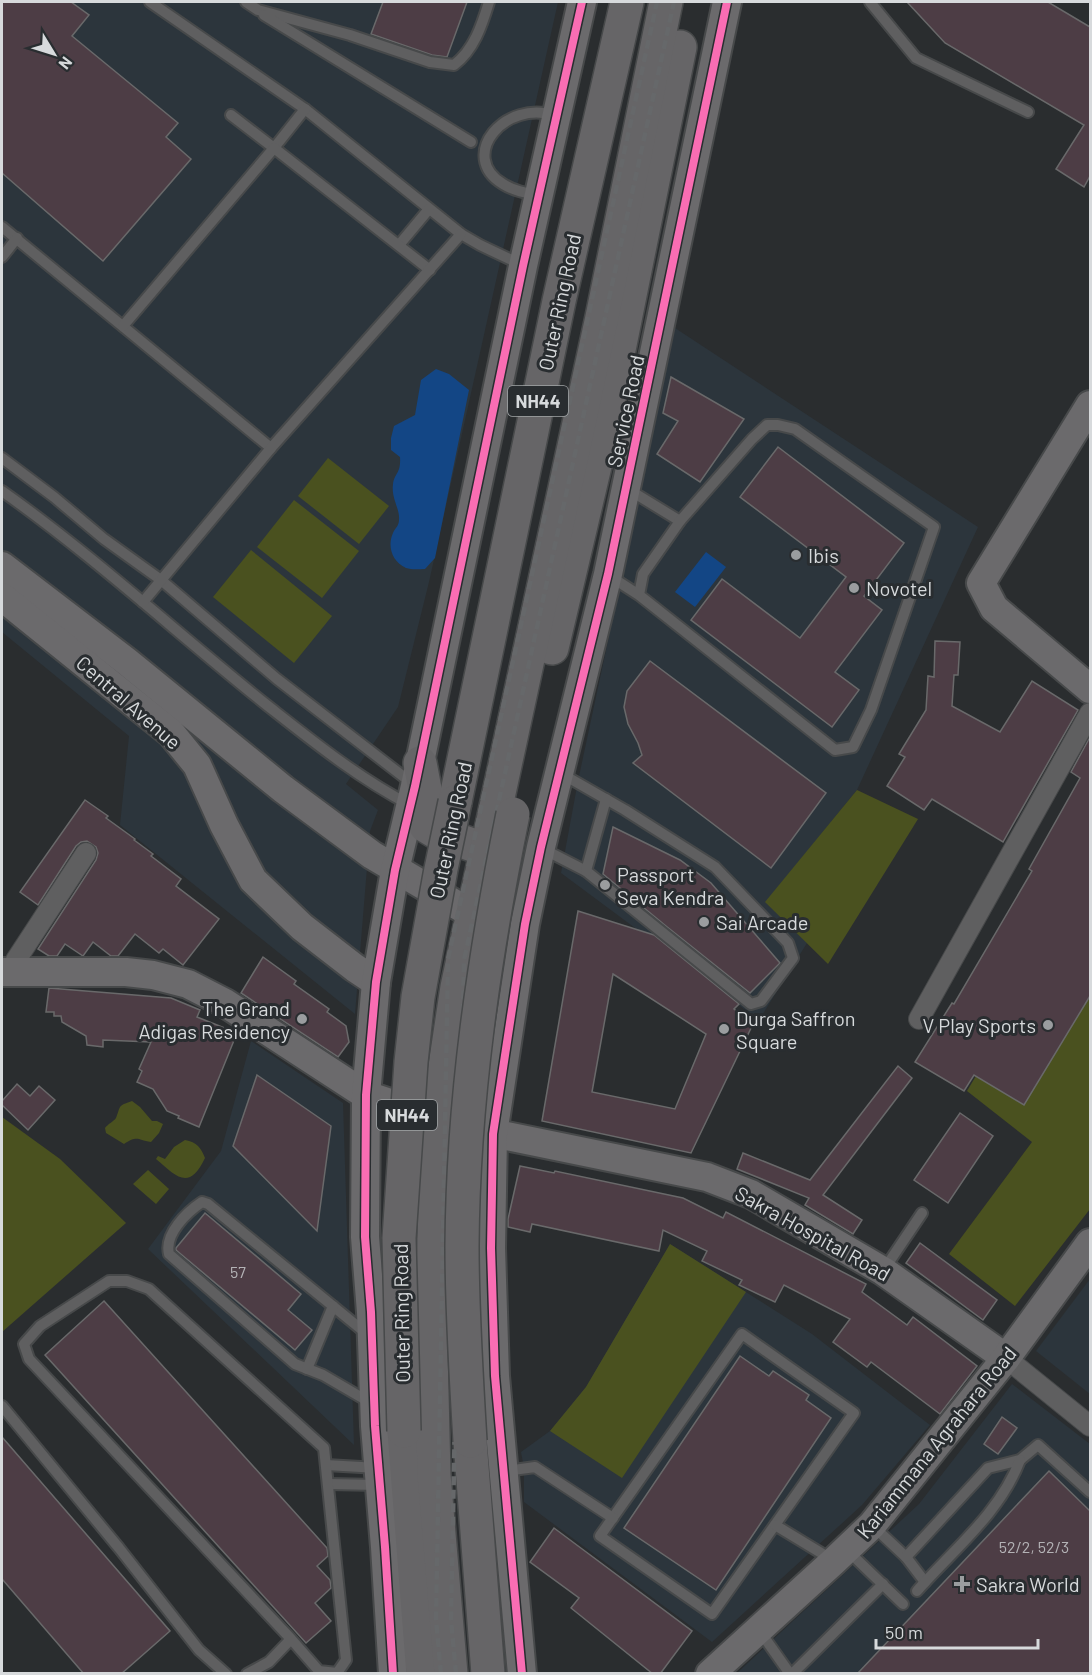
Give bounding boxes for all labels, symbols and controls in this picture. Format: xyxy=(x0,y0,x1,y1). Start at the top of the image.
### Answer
north arrow xyxy=(24,24,84,84)
text: N xyxy=(55,54,77,74)
street label: Outer Ring Road xyxy=(533,231,585,373)
street label: Service Road xyxy=(601,353,649,469)
road number: NH44 xyxy=(508,386,568,416)
place label: Ibis xyxy=(808,543,839,567)
marker: Ibis xyxy=(789,548,803,562)
place label: Novotel xyxy=(866,576,932,600)
marker: Novotel xyxy=(847,581,861,595)
street label: Central Avenue xyxy=(72,650,186,754)
street label: Outer Ring Road xyxy=(424,759,476,901)
place label: Passport Seva Kendra xyxy=(617,862,724,909)
marker: Passport Seva Kendra xyxy=(598,878,612,892)
place label: Sai Arcade xyxy=(716,910,808,934)
marker: Sai Arcade xyxy=(697,915,711,929)
place label: The Grand Adigas Residency xyxy=(138,996,290,1043)
place label: Durga Saffron Square xyxy=(736,1006,856,1053)
marker: The Grand Adigas Residency xyxy=(295,1012,309,1026)
place label: V Play Sports xyxy=(923,1013,1036,1037)
marker: V Play Sports xyxy=(1041,1018,1055,1032)
marker: Durga Saffron Square xyxy=(717,1022,731,1036)
road number: NH44 xyxy=(377,1100,437,1130)
street label: Sakra Hospital Road xyxy=(731,1180,895,1286)
street label: Outer Ring Road xyxy=(388,1243,414,1383)
house number: 57 xyxy=(230,1262,246,1281)
street label: Kariammana Agrahara Road xyxy=(851,1341,1021,1543)
house number: 52/2, 52/3 xyxy=(999,1537,1069,1556)
place label: Sakra World xyxy=(976,1572,1080,1596)
marker: Sakra World xyxy=(953,1575,971,1593)
scale bar xyxy=(876,1612,1038,1650)
text: 50 m xyxy=(885,1621,923,1643)

